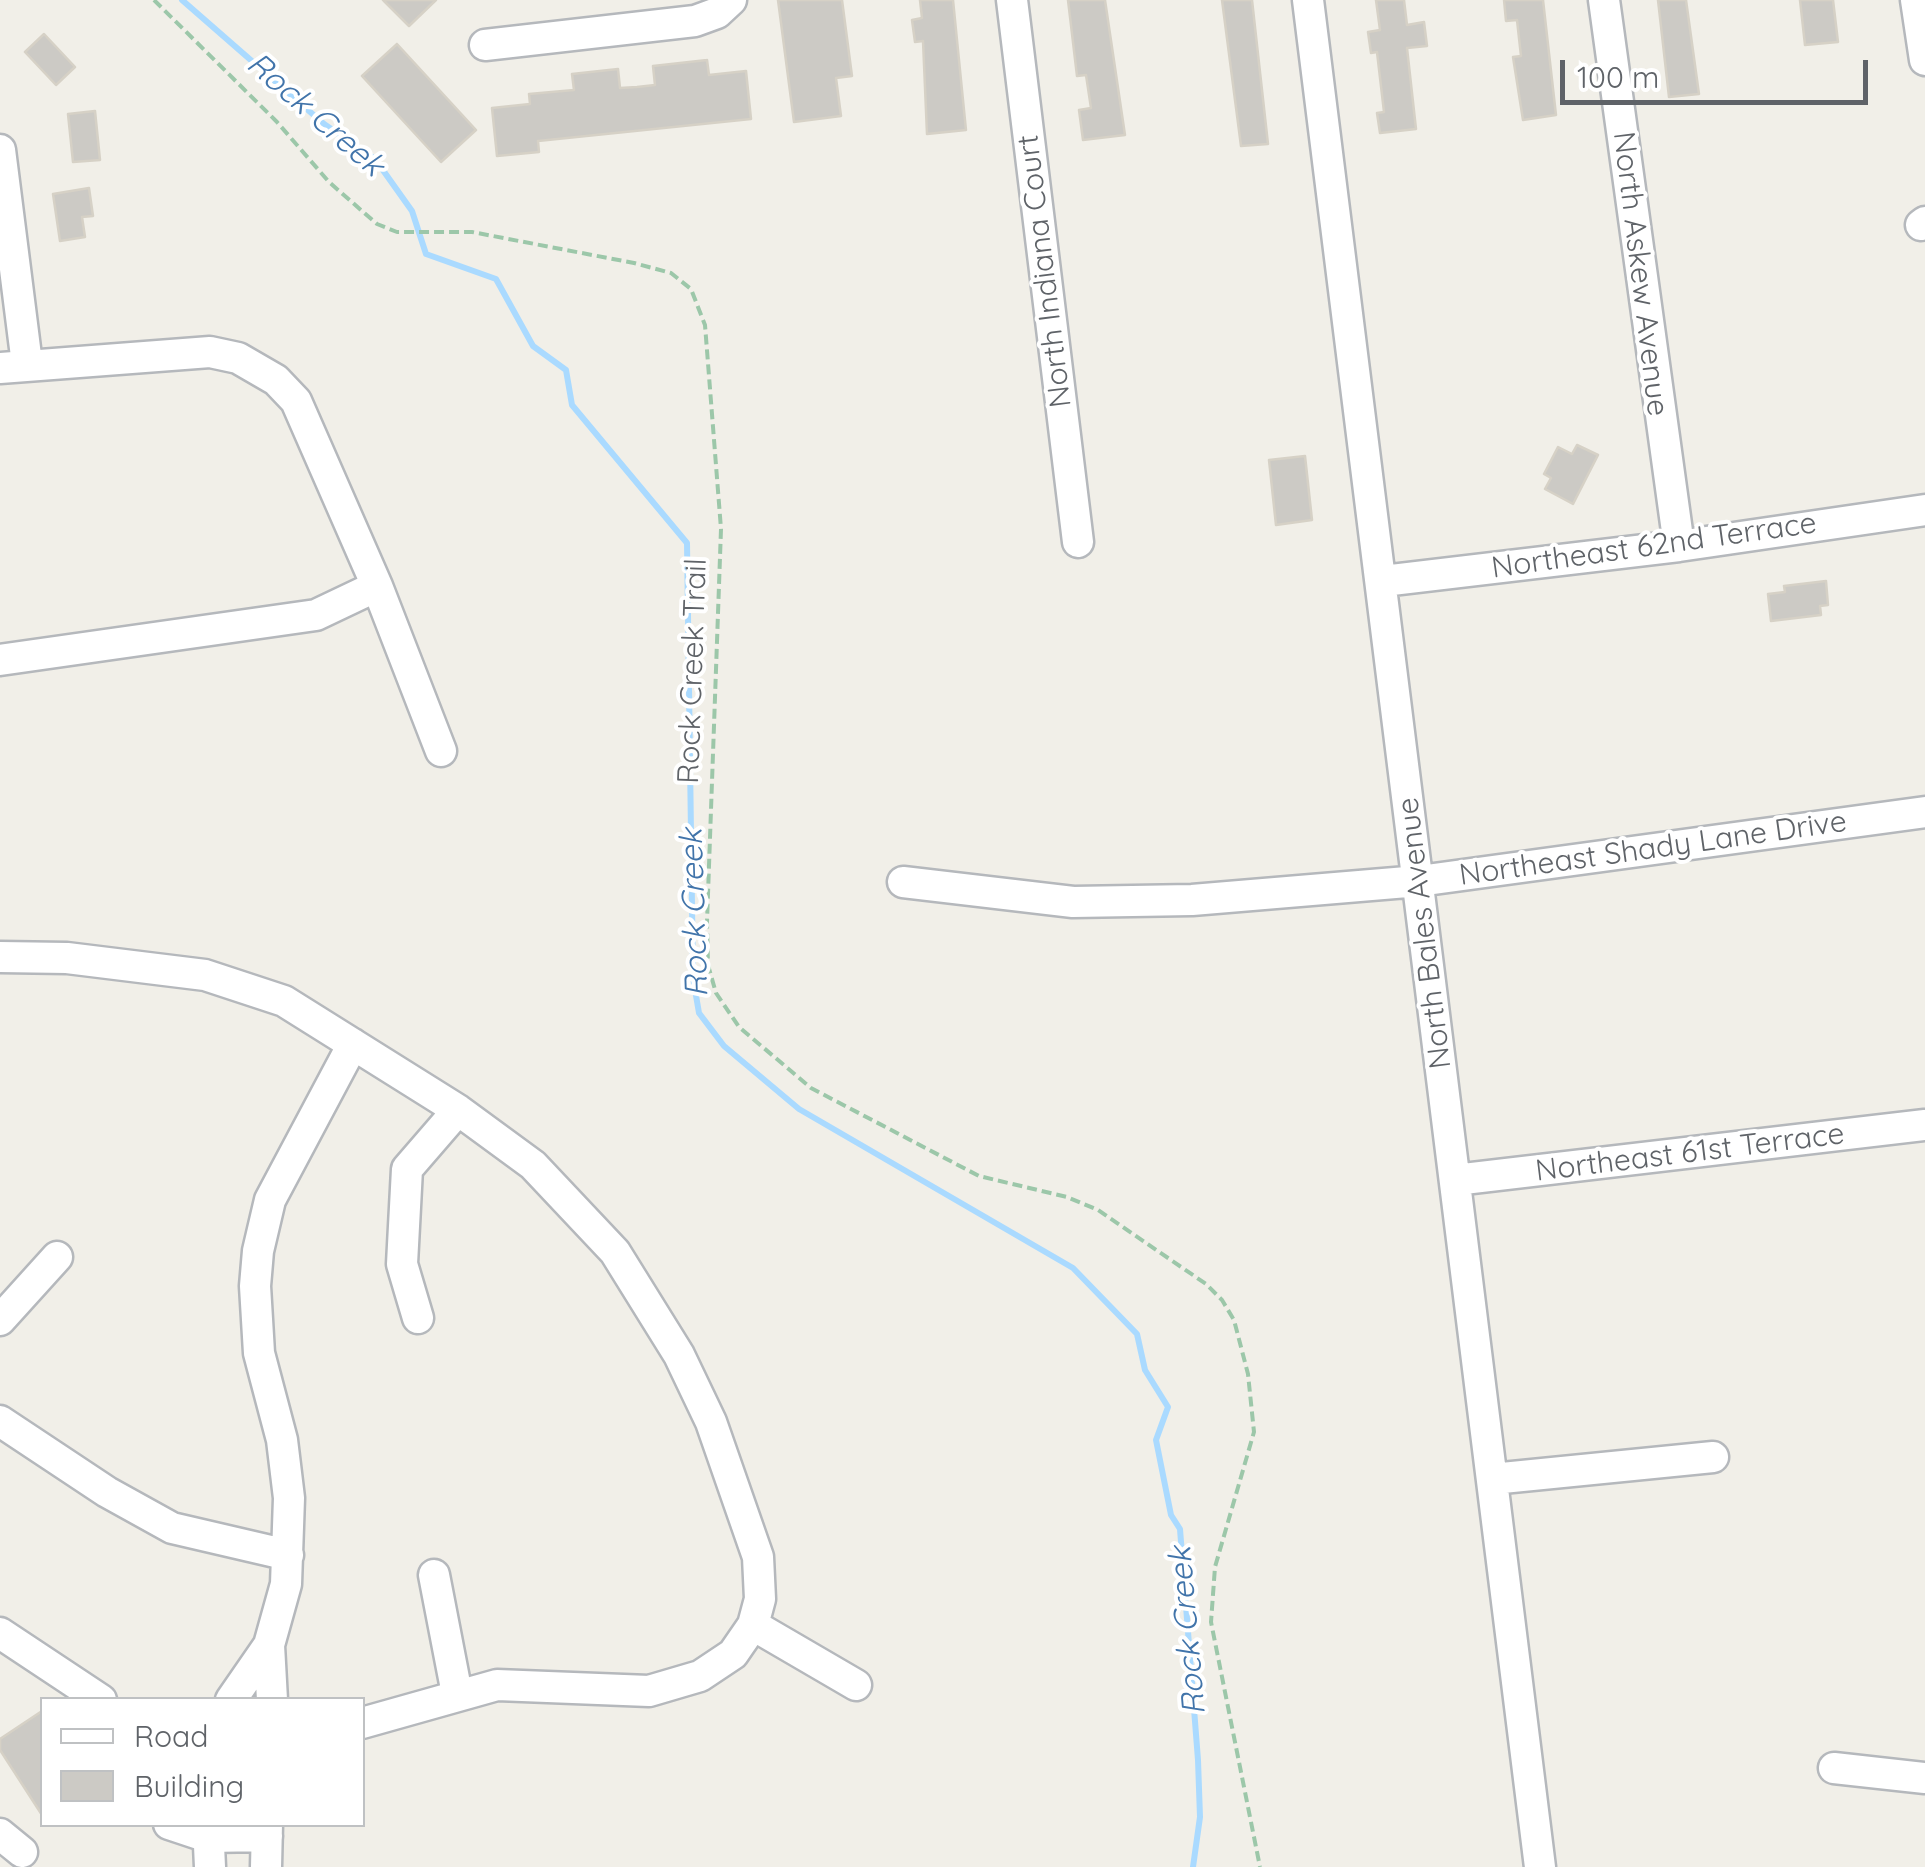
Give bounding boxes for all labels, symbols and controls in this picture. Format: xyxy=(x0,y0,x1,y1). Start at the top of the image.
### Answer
scale bar xyxy=(1565,40,1872,102)
water label: Rock Creek xyxy=(239,45,391,185)
text: 100 m xyxy=(1577,58,1659,96)
street label: North Askew Avenue xyxy=(1605,130,1675,418)
street label: North Indiana Court xyxy=(1010,132,1080,410)
street label: Northeast 62nd Terrace xyxy=(1489,505,1819,587)
street label: Rock Creek Trail xyxy=(671,558,715,784)
street label: North Bales Avenue xyxy=(1390,795,1460,1071)
street label: Northeast Shady Lane Drive xyxy=(1457,804,1849,894)
water label: Rock Creek xyxy=(673,828,717,998)
street label: Northeast 61st Terrace xyxy=(1534,1116,1846,1190)
water label: Rock Creek xyxy=(1162,1545,1214,1717)
legend xyxy=(40,1697,365,1827)
text: Road xyxy=(134,1717,208,1755)
text: Building xyxy=(134,1767,244,1805)

